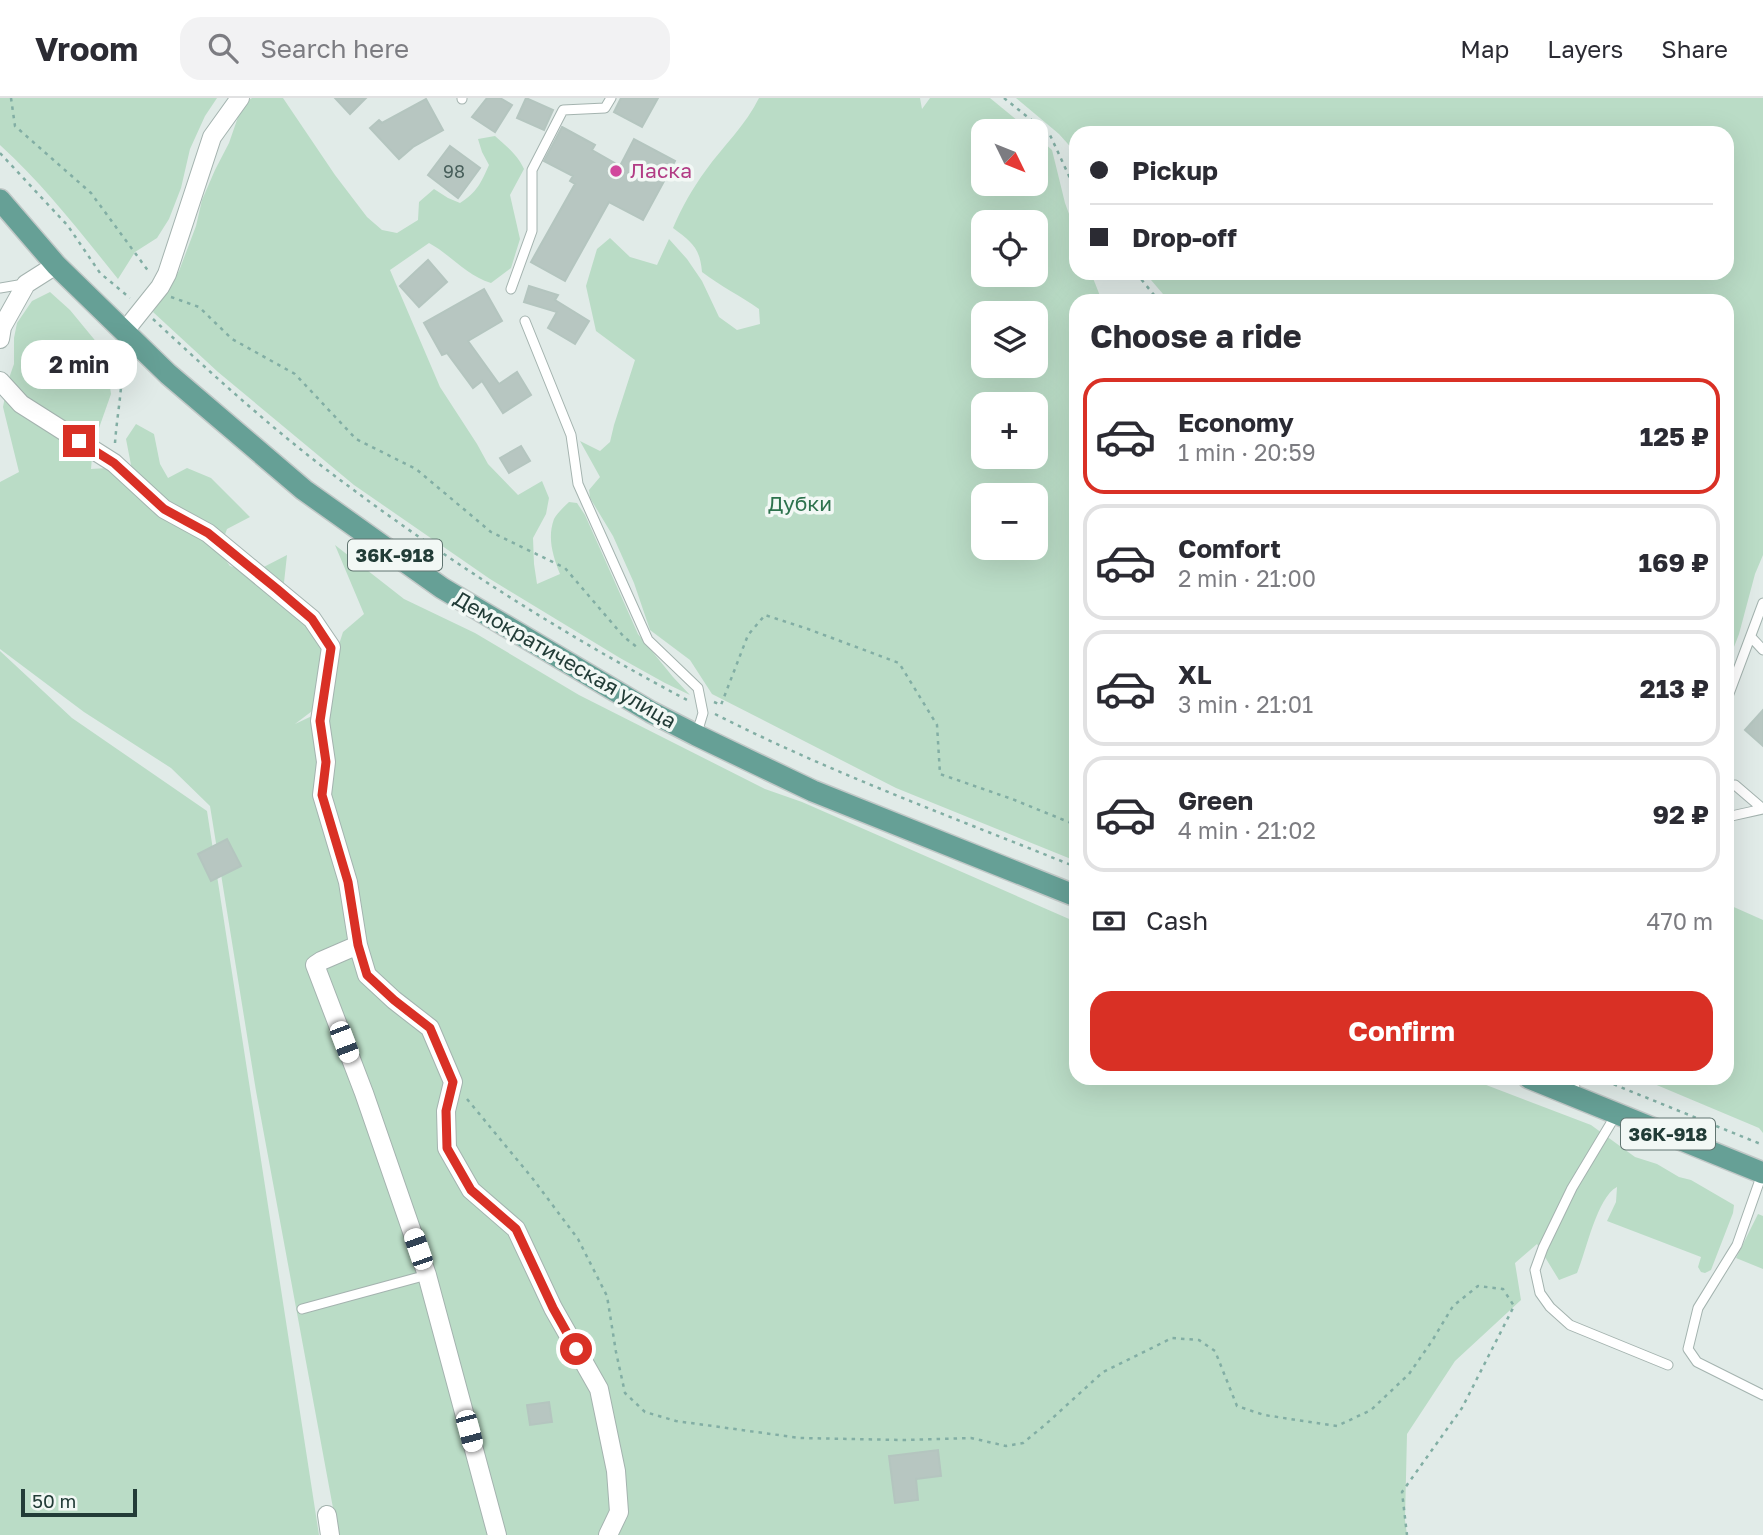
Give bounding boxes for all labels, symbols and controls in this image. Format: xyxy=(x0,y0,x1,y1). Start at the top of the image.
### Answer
search box xyxy=(180,17,670,80)
text: Vroom xyxy=(35,29,138,68)
icon: search xyxy=(204,29,242,67)
text: Search here xyxy=(260,33,409,64)
text: Map xyxy=(1460,34,1509,63)
text: Layers xyxy=(1547,34,1623,63)
text: Share xyxy=(1661,34,1728,63)
north arrow xyxy=(971,119,1048,196)
map controls xyxy=(971,119,1048,560)
text: Pickup xyxy=(1132,155,1218,186)
place label: Ласка xyxy=(630,157,692,183)
house number: 98 xyxy=(443,160,465,182)
marker: Ласка xyxy=(608,163,624,179)
button: locate xyxy=(971,210,1048,287)
text: Drop-off xyxy=(1132,222,1237,253)
button: layers xyxy=(971,301,1048,378)
text: Choose a ride xyxy=(1090,317,1302,355)
callout: 2 min xyxy=(21,340,137,388)
text: 2 min xyxy=(49,350,109,378)
button: + xyxy=(971,392,1048,469)
icon: car xyxy=(1094,405,1157,468)
text: Economy xyxy=(1178,407,1294,438)
text: 125 ₽ xyxy=(1640,421,1709,452)
route end xyxy=(63,425,95,457)
text: 1 min · 20:59 xyxy=(1178,438,1316,466)
button: − xyxy=(971,483,1048,560)
park label: Дубки xyxy=(768,490,832,516)
icon: car xyxy=(1094,531,1157,594)
text: Comfort xyxy=(1178,533,1281,564)
road number: 36К-918 xyxy=(348,540,442,570)
text: 169 ₽ xyxy=(1639,547,1709,578)
text: 2 min · 21:00 xyxy=(1178,564,1316,592)
street label: Демократическая улица xyxy=(450,585,681,734)
icon: car xyxy=(1094,657,1157,720)
text: XL xyxy=(1178,659,1212,690)
text: 213 ₽ xyxy=(1640,673,1709,704)
text: 3 min · 21:01 xyxy=(1178,690,1313,718)
icon: car xyxy=(1094,783,1157,846)
text: Green xyxy=(1178,785,1253,816)
text: 92 ₽ xyxy=(1653,799,1709,830)
text: 4 min · 21:02 xyxy=(1178,816,1316,844)
icon: cash xyxy=(1090,902,1128,940)
text: Cash xyxy=(1146,905,1208,936)
text: 470 m xyxy=(1646,907,1713,935)
button: Confirm xyxy=(1090,991,1713,1071)
car xyxy=(327,1019,362,1065)
road number: 36К-918 xyxy=(1621,1118,1715,1150)
car xyxy=(402,1226,435,1272)
route start xyxy=(560,1333,592,1365)
car xyxy=(454,1408,485,1454)
scale bar xyxy=(21,1486,136,1518)
text: 50 m xyxy=(32,1489,76,1512)

